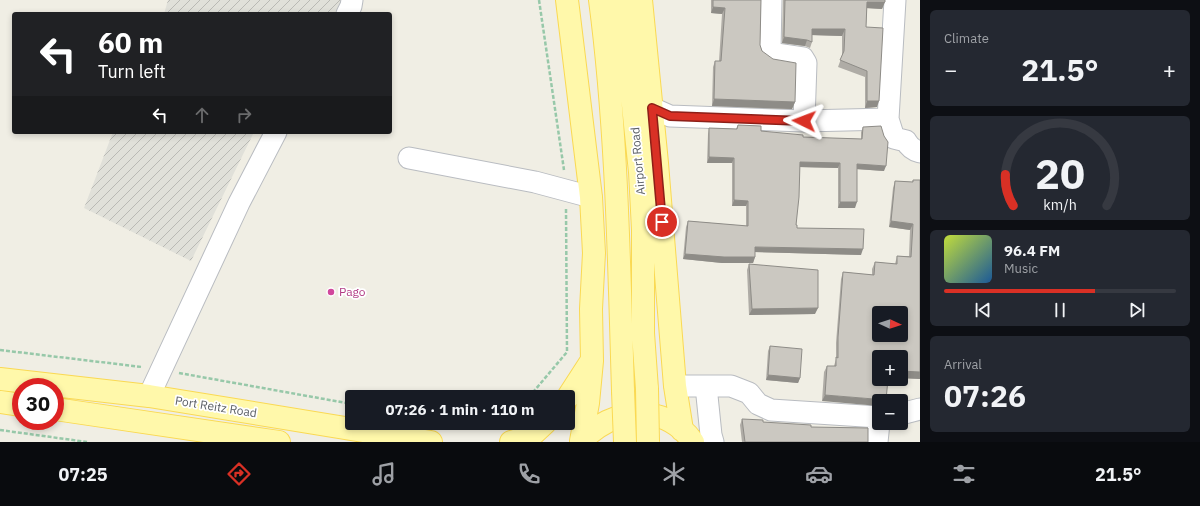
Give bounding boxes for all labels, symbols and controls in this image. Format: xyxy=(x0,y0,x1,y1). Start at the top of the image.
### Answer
text: 60 m xyxy=(98,24,163,61)
icon: left xyxy=(32,28,84,80)
text: Climate xyxy=(944,30,989,47)
text: 21.5° xyxy=(1021,50,1099,89)
text: − xyxy=(944,55,957,84)
text: + xyxy=(1163,55,1176,84)
text: Turn left xyxy=(98,60,166,83)
position arrow xyxy=(783,100,825,142)
icon: left xyxy=(149,104,171,126)
icon: ahead xyxy=(191,104,213,126)
icon: right xyxy=(233,104,255,126)
street label: Airport Road xyxy=(627,127,648,196)
text: 20 xyxy=(1035,146,1085,200)
text: km/h xyxy=(1043,195,1077,214)
pin xyxy=(645,205,679,239)
icon: arrive xyxy=(651,211,673,233)
text: 96.4 FM xyxy=(1004,241,1060,260)
text: Music xyxy=(1004,260,1038,277)
place label: Pago xyxy=(339,284,366,299)
marker: Pago xyxy=(326,287,336,297)
icon: previous xyxy=(972,299,994,321)
icon: pause xyxy=(1049,299,1071,321)
icon: next xyxy=(1126,299,1148,321)
north arrow xyxy=(872,306,908,342)
map controls xyxy=(872,306,908,430)
button: + xyxy=(872,350,908,386)
text: Arrival xyxy=(944,356,982,373)
text: 07:26 xyxy=(944,376,1026,415)
speed limit sign: 30 xyxy=(12,378,64,430)
street label: Port Reitz Road xyxy=(174,393,258,420)
button: − xyxy=(872,394,908,430)
text: 07:26 · 1 min · 110 m xyxy=(386,400,534,419)
icon: directions xyxy=(225,460,253,488)
icon: music xyxy=(370,460,398,488)
icon: phone xyxy=(515,460,543,488)
icon: climate xyxy=(660,460,688,488)
icon: car xyxy=(805,460,833,488)
icon: filters xyxy=(950,460,978,488)
text: 07:25 xyxy=(59,463,108,486)
text: 21.5° xyxy=(1095,463,1141,486)

